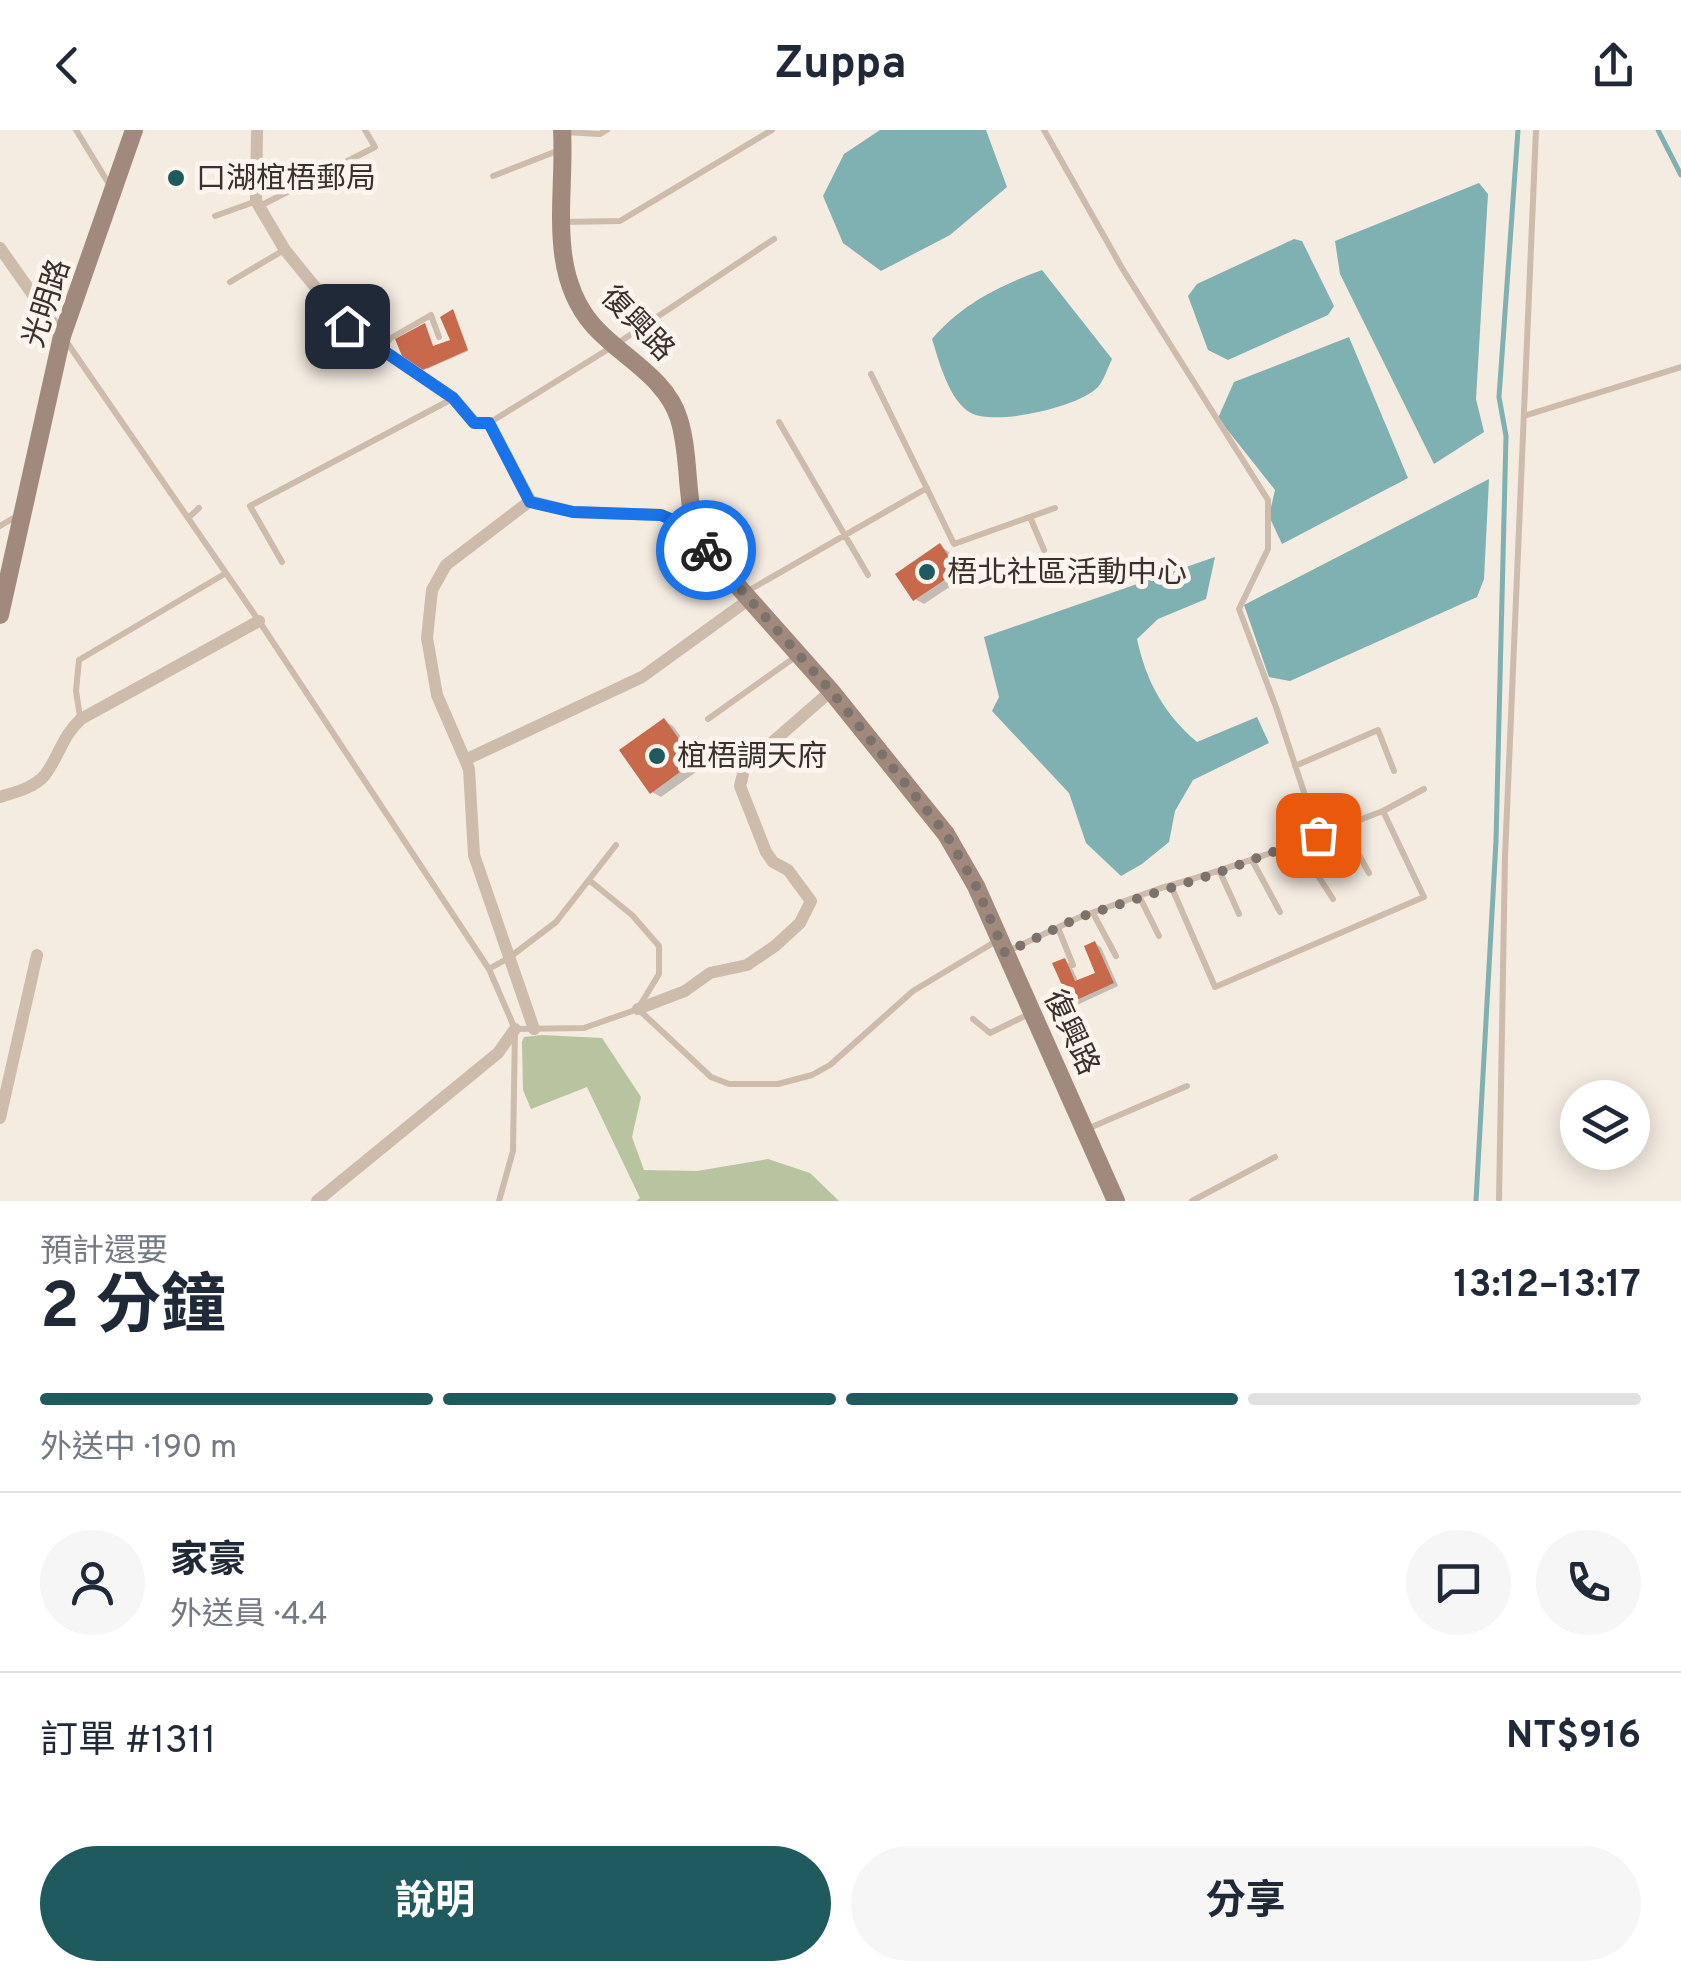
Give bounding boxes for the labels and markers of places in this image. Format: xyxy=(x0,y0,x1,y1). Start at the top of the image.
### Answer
place label: 口湖椬梧郵局 xyxy=(196,162,376,199)
marker: 口湖椬梧郵局 xyxy=(165,167,187,189)
pin xyxy=(305,284,390,369)
place label: 梧北社區活動中心 xyxy=(947,556,1187,593)
marker: 梧北社區活動中心 xyxy=(916,561,938,583)
place label: 椬梧調天府 xyxy=(677,740,827,777)
marker: 椬梧調天府 xyxy=(646,745,668,767)
pin xyxy=(1276,793,1361,878)

